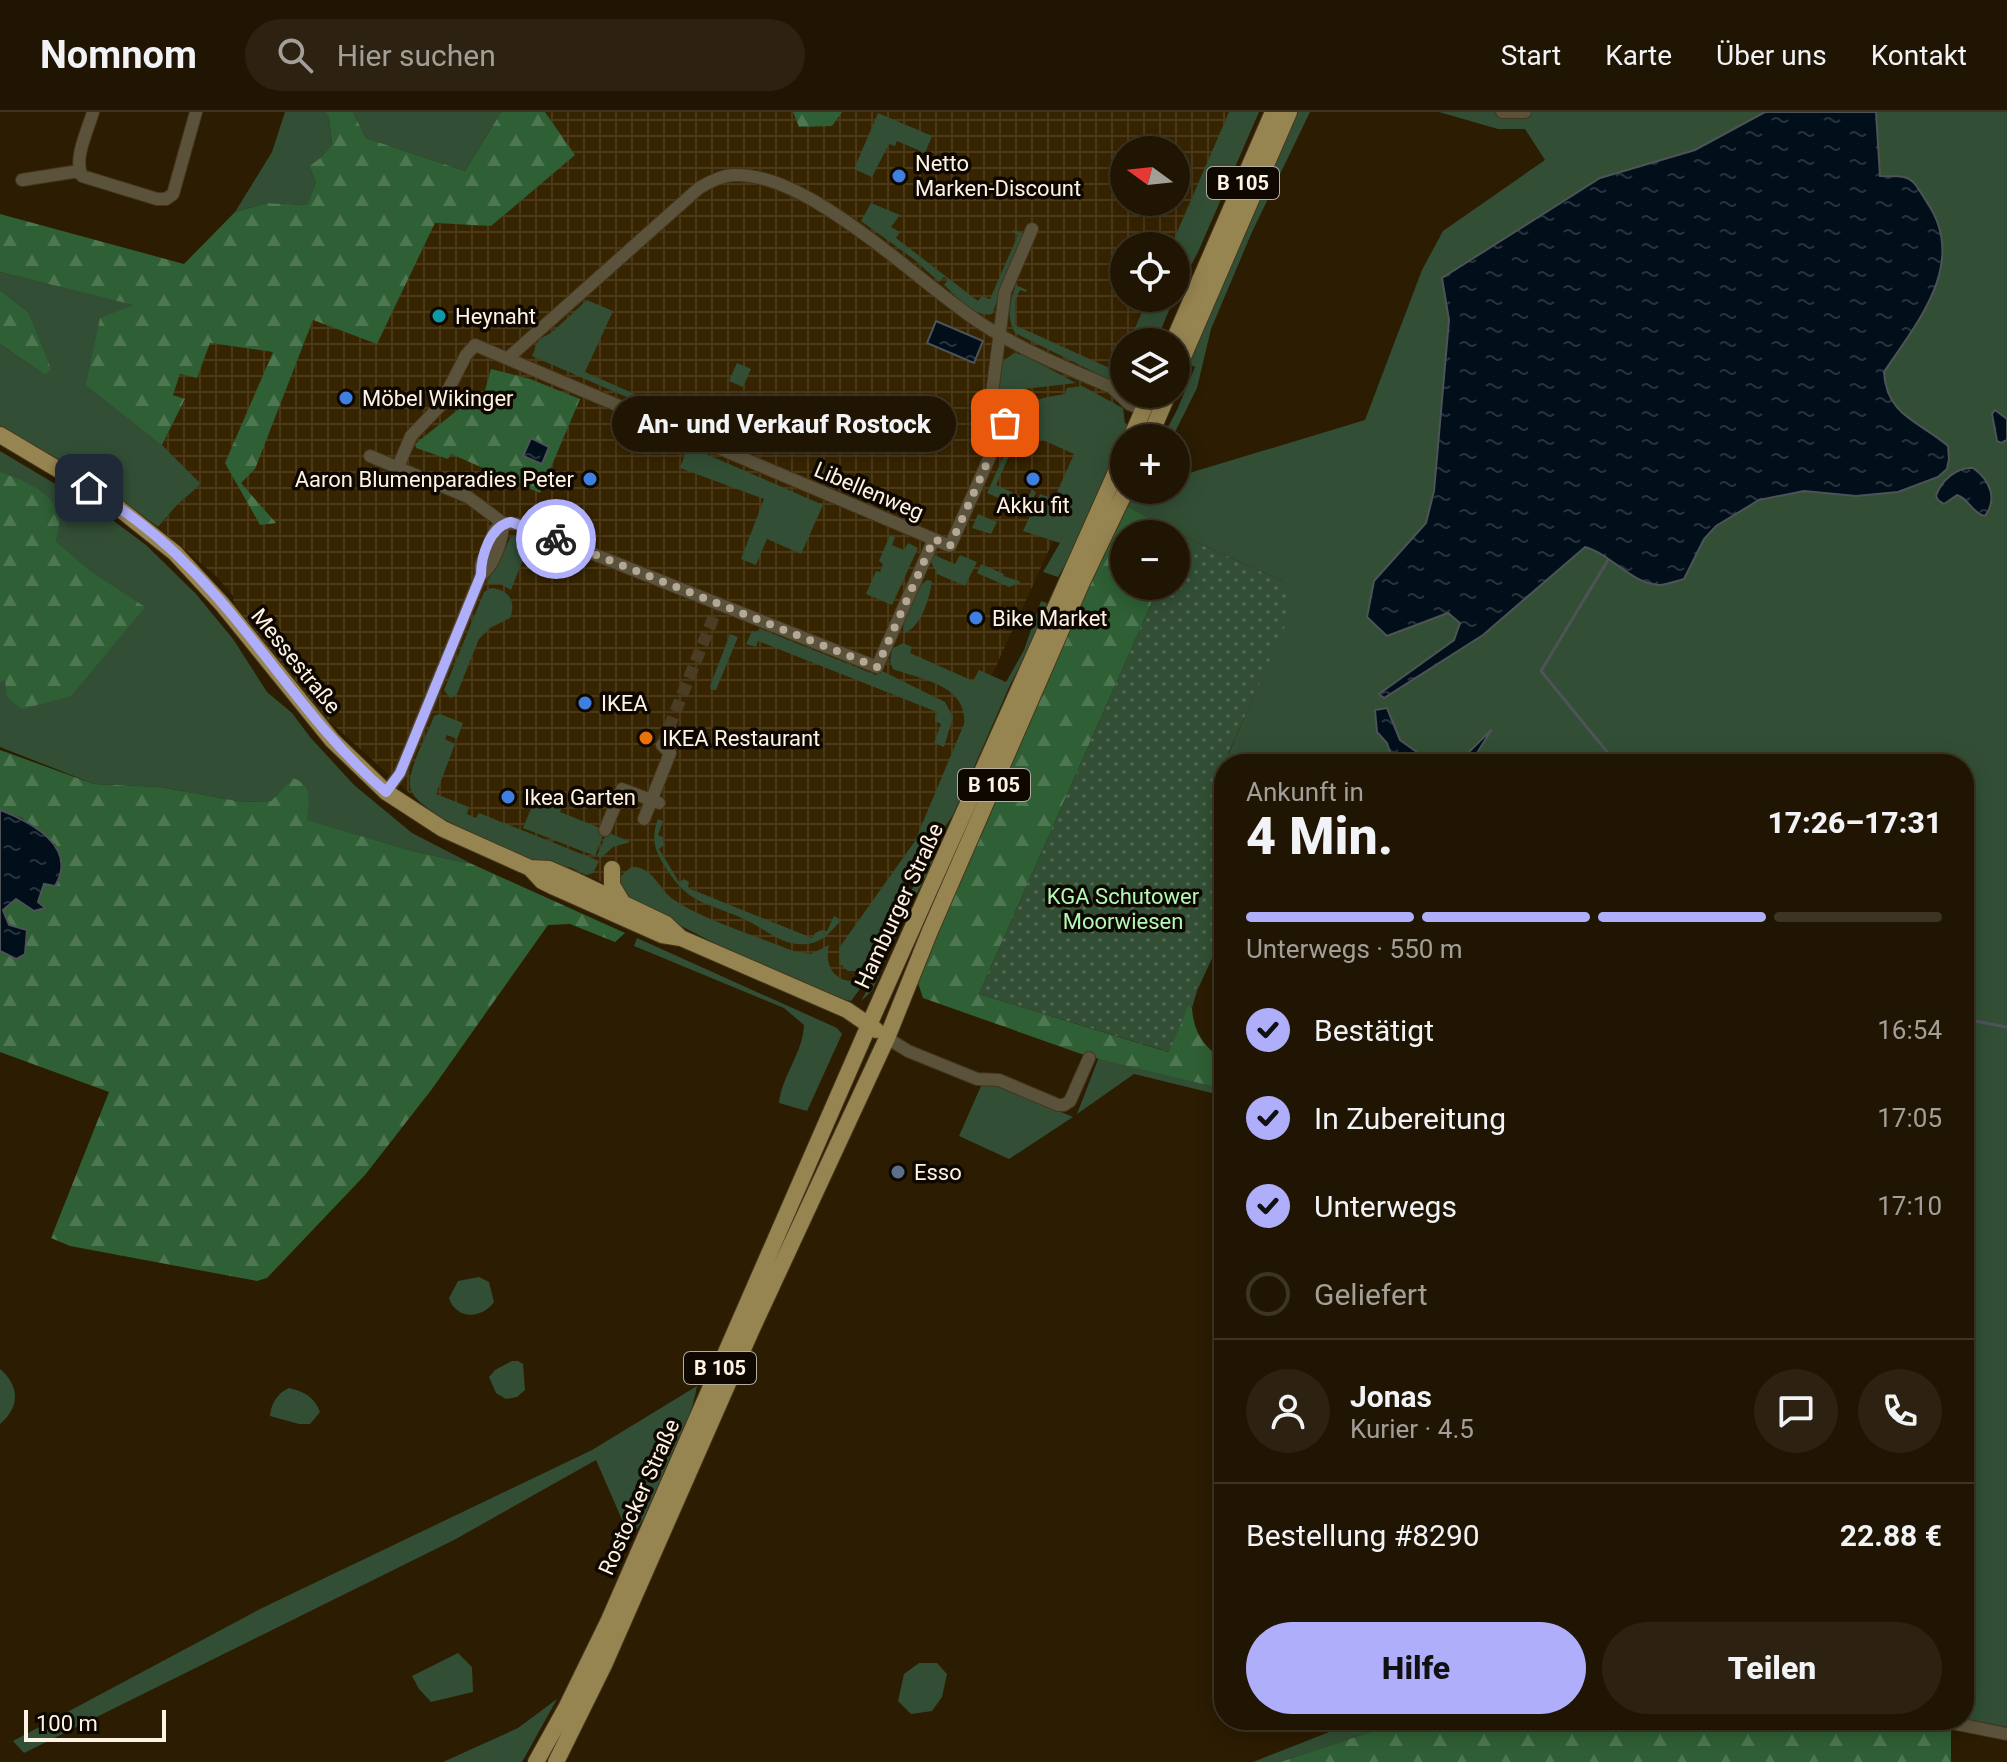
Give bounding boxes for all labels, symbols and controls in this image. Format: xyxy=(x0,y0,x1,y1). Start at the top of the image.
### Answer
search box xyxy=(245,19,805,91)
text: Nomnom xyxy=(40,33,197,77)
icon: search xyxy=(273,33,317,77)
text: Hier suchen xyxy=(337,38,496,73)
text: Start xyxy=(1501,39,1561,72)
text: Karte xyxy=(1605,39,1672,72)
text: Über uns xyxy=(1716,39,1827,72)
text: Kontakt xyxy=(1871,39,1967,72)
north arrow xyxy=(1110,136,1190,216)
map controls xyxy=(1110,136,1190,600)
place label: Netto Marken-Discount xyxy=(915,151,1081,201)
marker: Netto Marken-Discount xyxy=(890,167,908,185)
road number: B 105 xyxy=(1207,167,1279,199)
button: locate xyxy=(1110,232,1190,312)
place label: Heynaht xyxy=(455,304,536,329)
marker: Heynaht xyxy=(430,307,448,325)
button: layers xyxy=(1110,328,1190,408)
place label: Möbel Wikinger xyxy=(362,386,514,411)
marker: Möbel Wikinger xyxy=(337,389,355,407)
pin xyxy=(971,389,1039,457)
callout: An- und Verkauf Rostock xyxy=(613,395,957,451)
icon: bag xyxy=(983,401,1027,445)
text: An- und Verkauf Rostock xyxy=(637,409,931,439)
button: + xyxy=(1110,424,1190,504)
pin xyxy=(55,454,123,522)
street label: Libellenweg xyxy=(811,457,927,525)
icon: home xyxy=(67,466,111,510)
place label: Aaron Blumenparadies Peter xyxy=(295,467,575,492)
marker: Aaron Blumenparadies Peter xyxy=(581,470,599,488)
marker: Akku fit xyxy=(1024,470,1042,488)
place label: Akku fit xyxy=(996,493,1070,518)
courier xyxy=(516,499,596,579)
icon: bike xyxy=(534,517,578,561)
button: − xyxy=(1110,520,1190,600)
street label: Messestraße xyxy=(246,604,346,718)
place label: Bike Market xyxy=(992,606,1108,631)
marker: Bike Market xyxy=(967,609,985,627)
place label: IKEA xyxy=(601,691,648,716)
marker: IKEA xyxy=(576,694,594,712)
place label: IKEA Restaurant xyxy=(662,726,820,751)
marker: IKEA Restaurant xyxy=(637,729,655,747)
road number: B 105 xyxy=(958,769,1030,801)
text: Ankunft in xyxy=(1246,777,1364,807)
place label: Ikea Garten xyxy=(524,785,636,810)
marker: Ikea Garten xyxy=(499,788,517,806)
text: 17:26–17:31 xyxy=(1767,805,1942,840)
text: 4 Min. xyxy=(1246,806,1393,867)
street label: Hamburger Straße xyxy=(850,819,948,993)
park label: KGA Schutower Moorwiesen xyxy=(1047,884,1200,934)
text: Unterwegs · 550 m xyxy=(1246,934,1463,964)
icon: check xyxy=(1246,1008,1290,1052)
text: Bestätigt xyxy=(1314,1013,1434,1048)
text: 16:54 xyxy=(1877,1015,1942,1045)
icon: check xyxy=(1246,1096,1290,1140)
text: In Zubereitung xyxy=(1314,1101,1506,1136)
text: 17:05 xyxy=(1877,1103,1942,1133)
place label: Esso xyxy=(914,1160,962,1185)
marker: Esso xyxy=(889,1163,907,1181)
icon: check xyxy=(1246,1184,1290,1228)
text: Unterwegs xyxy=(1314,1189,1457,1224)
text: 17:10 xyxy=(1877,1191,1942,1221)
text: Geliefert xyxy=(1314,1277,1428,1312)
road number: B 105 xyxy=(684,1352,756,1384)
button: person xyxy=(1246,1369,1330,1453)
button: chat xyxy=(1754,1369,1838,1453)
button: phone xyxy=(1858,1369,1942,1453)
text: Jonas xyxy=(1350,1379,1432,1414)
text: Kurier · 4.5 xyxy=(1350,1414,1474,1444)
street label: Rostocker Straße xyxy=(593,1415,685,1579)
text: Bestellung #8290 xyxy=(1246,1518,1480,1553)
text: 22.88 € xyxy=(1840,1518,1942,1553)
button: Hilfe xyxy=(1246,1622,1586,1714)
button: Teilen xyxy=(1602,1622,1942,1714)
scale bar xyxy=(24,1706,166,1742)
text: 100 m xyxy=(36,1711,98,1736)

